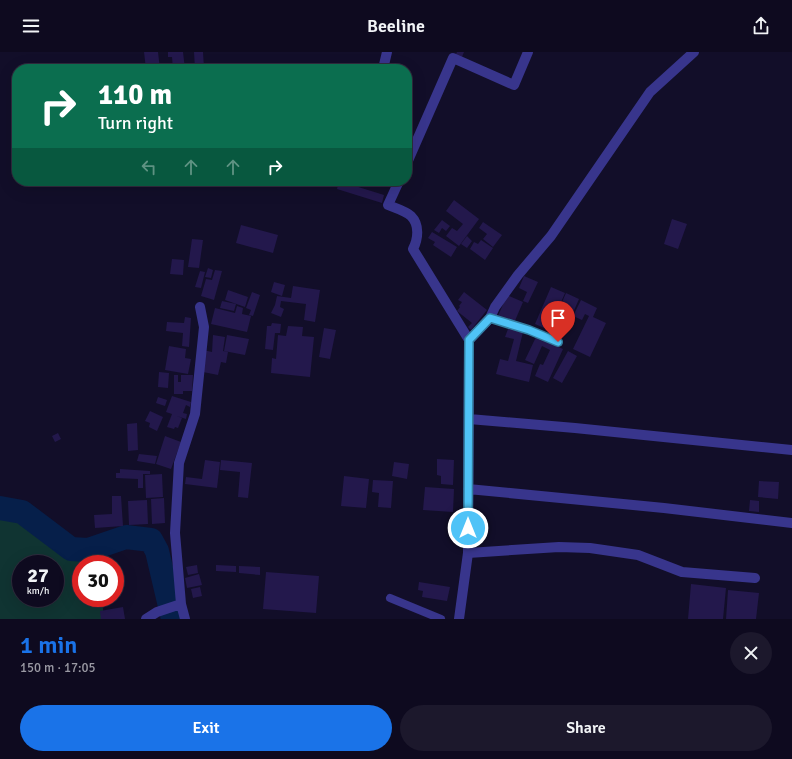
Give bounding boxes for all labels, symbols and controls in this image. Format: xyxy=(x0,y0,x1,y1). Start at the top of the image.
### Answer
icon: menu xyxy=(20,15,42,37)
text: Beeline xyxy=(367,15,425,37)
icon: share xyxy=(750,15,772,37)
text: 110 m xyxy=(98,78,172,112)
icon: right xyxy=(32,80,84,132)
text: Turn right xyxy=(98,112,173,134)
icon: left xyxy=(138,156,160,178)
icon: ahead xyxy=(180,156,202,178)
icon: ahead xyxy=(222,156,244,178)
icon: right xyxy=(264,156,286,178)
pin xyxy=(541,301,575,342)
icon: arrive xyxy=(547,307,569,329)
position arrow xyxy=(447,507,489,549)
speed limit sign: 30 xyxy=(72,555,124,607)
text: 27 xyxy=(27,563,49,588)
text: km/h xyxy=(27,585,49,597)
text: 1 min xyxy=(20,630,77,660)
button: close xyxy=(730,632,772,674)
text: 150 m · 17:05 xyxy=(20,660,96,676)
button: Exit xyxy=(20,705,392,751)
button: Share xyxy=(400,705,772,751)

